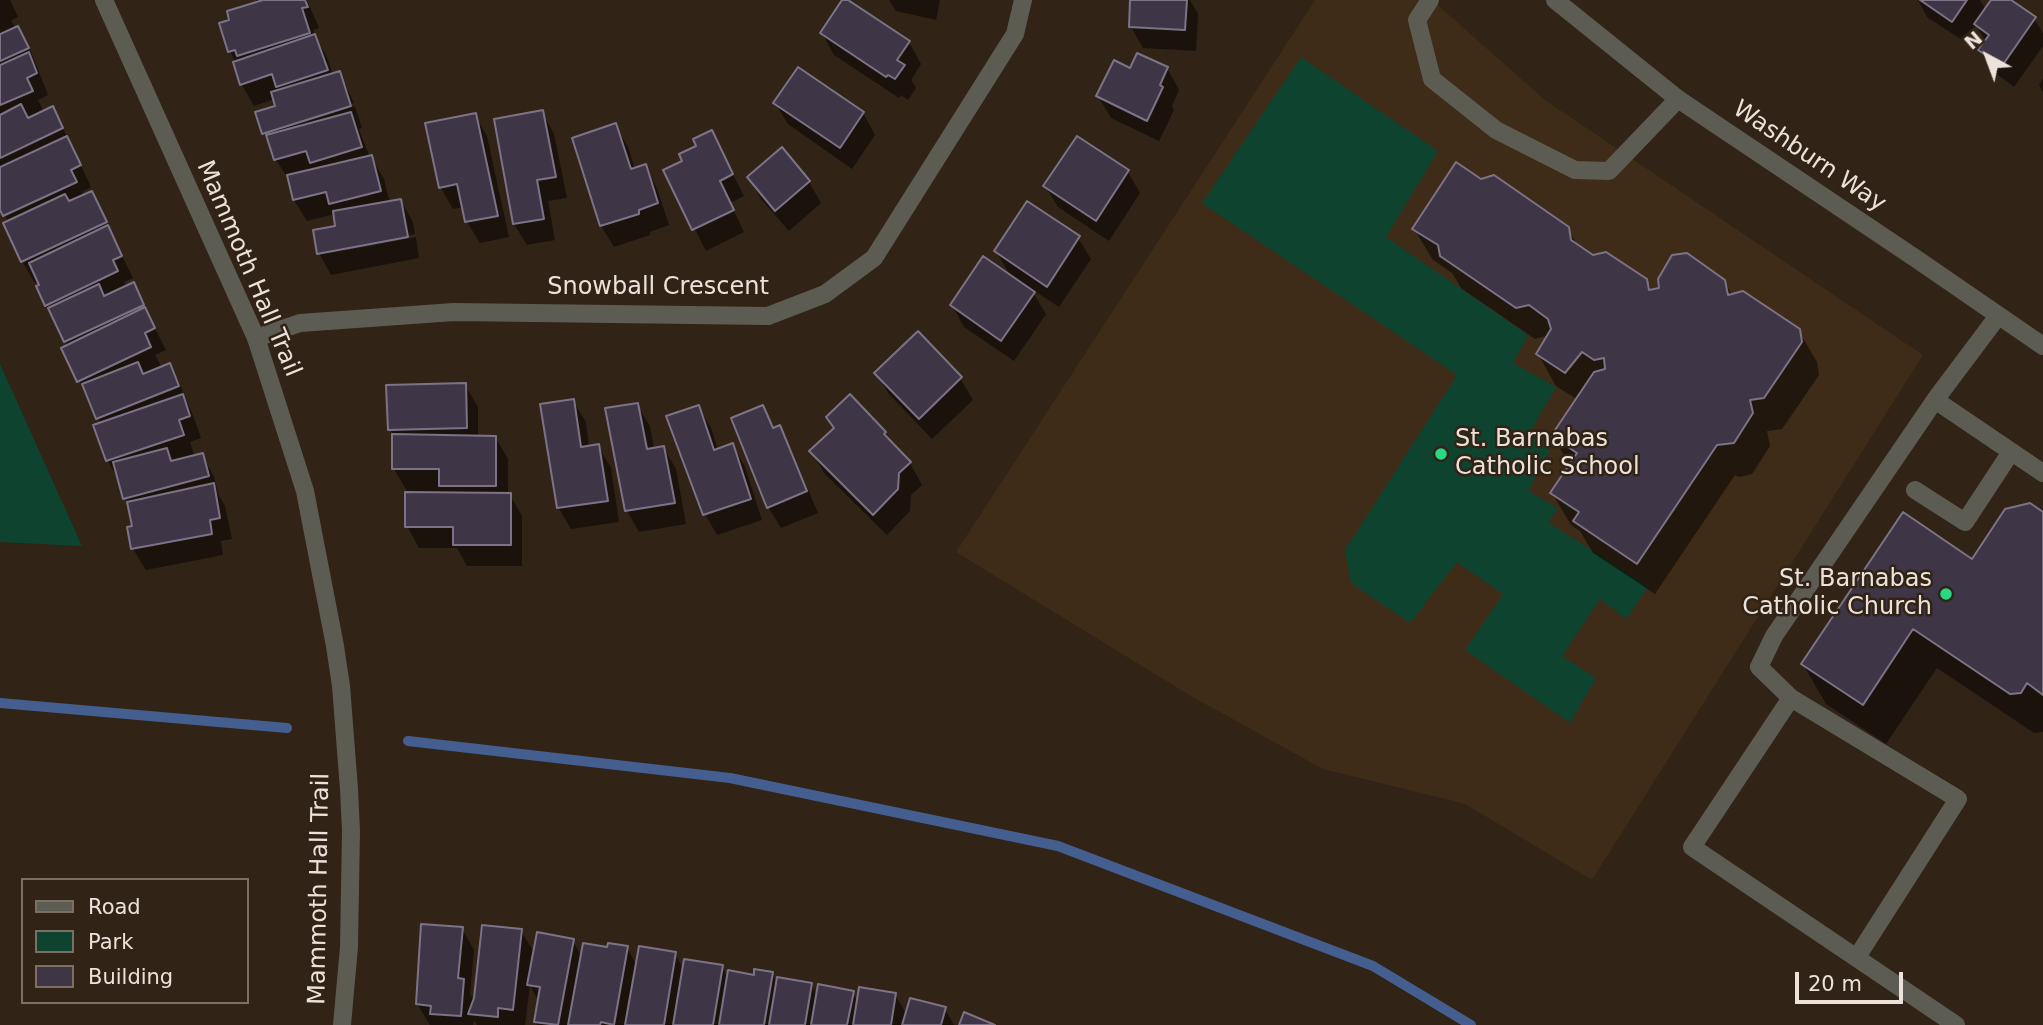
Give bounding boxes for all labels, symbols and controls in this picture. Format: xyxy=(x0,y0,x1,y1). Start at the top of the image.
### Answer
north arrow xyxy=(1952,21,2022,91)
text: N xyxy=(1960,27,1986,54)
street label: Washburn Way xyxy=(1727,95,1891,219)
street label: Mammoth Hall Trail xyxy=(189,157,307,381)
street label: Snowball Crescent xyxy=(547,274,769,302)
place label: St. Barnabas Catholic School xyxy=(1455,426,1640,482)
marker: St. Barnabas Catholic School xyxy=(1433,446,1449,462)
place label: St. Barnabas Catholic Church xyxy=(1742,566,1932,622)
marker: St. Barnabas Catholic Church xyxy=(1938,586,1954,602)
street label: Mammoth Hall Trail xyxy=(304,773,336,1005)
legend xyxy=(21,878,248,1004)
text: Road xyxy=(88,895,141,919)
text: Park xyxy=(88,930,133,954)
scale bar xyxy=(1798,958,1906,1002)
text: Building xyxy=(88,965,173,989)
text: 20 m xyxy=(1808,972,1862,996)

